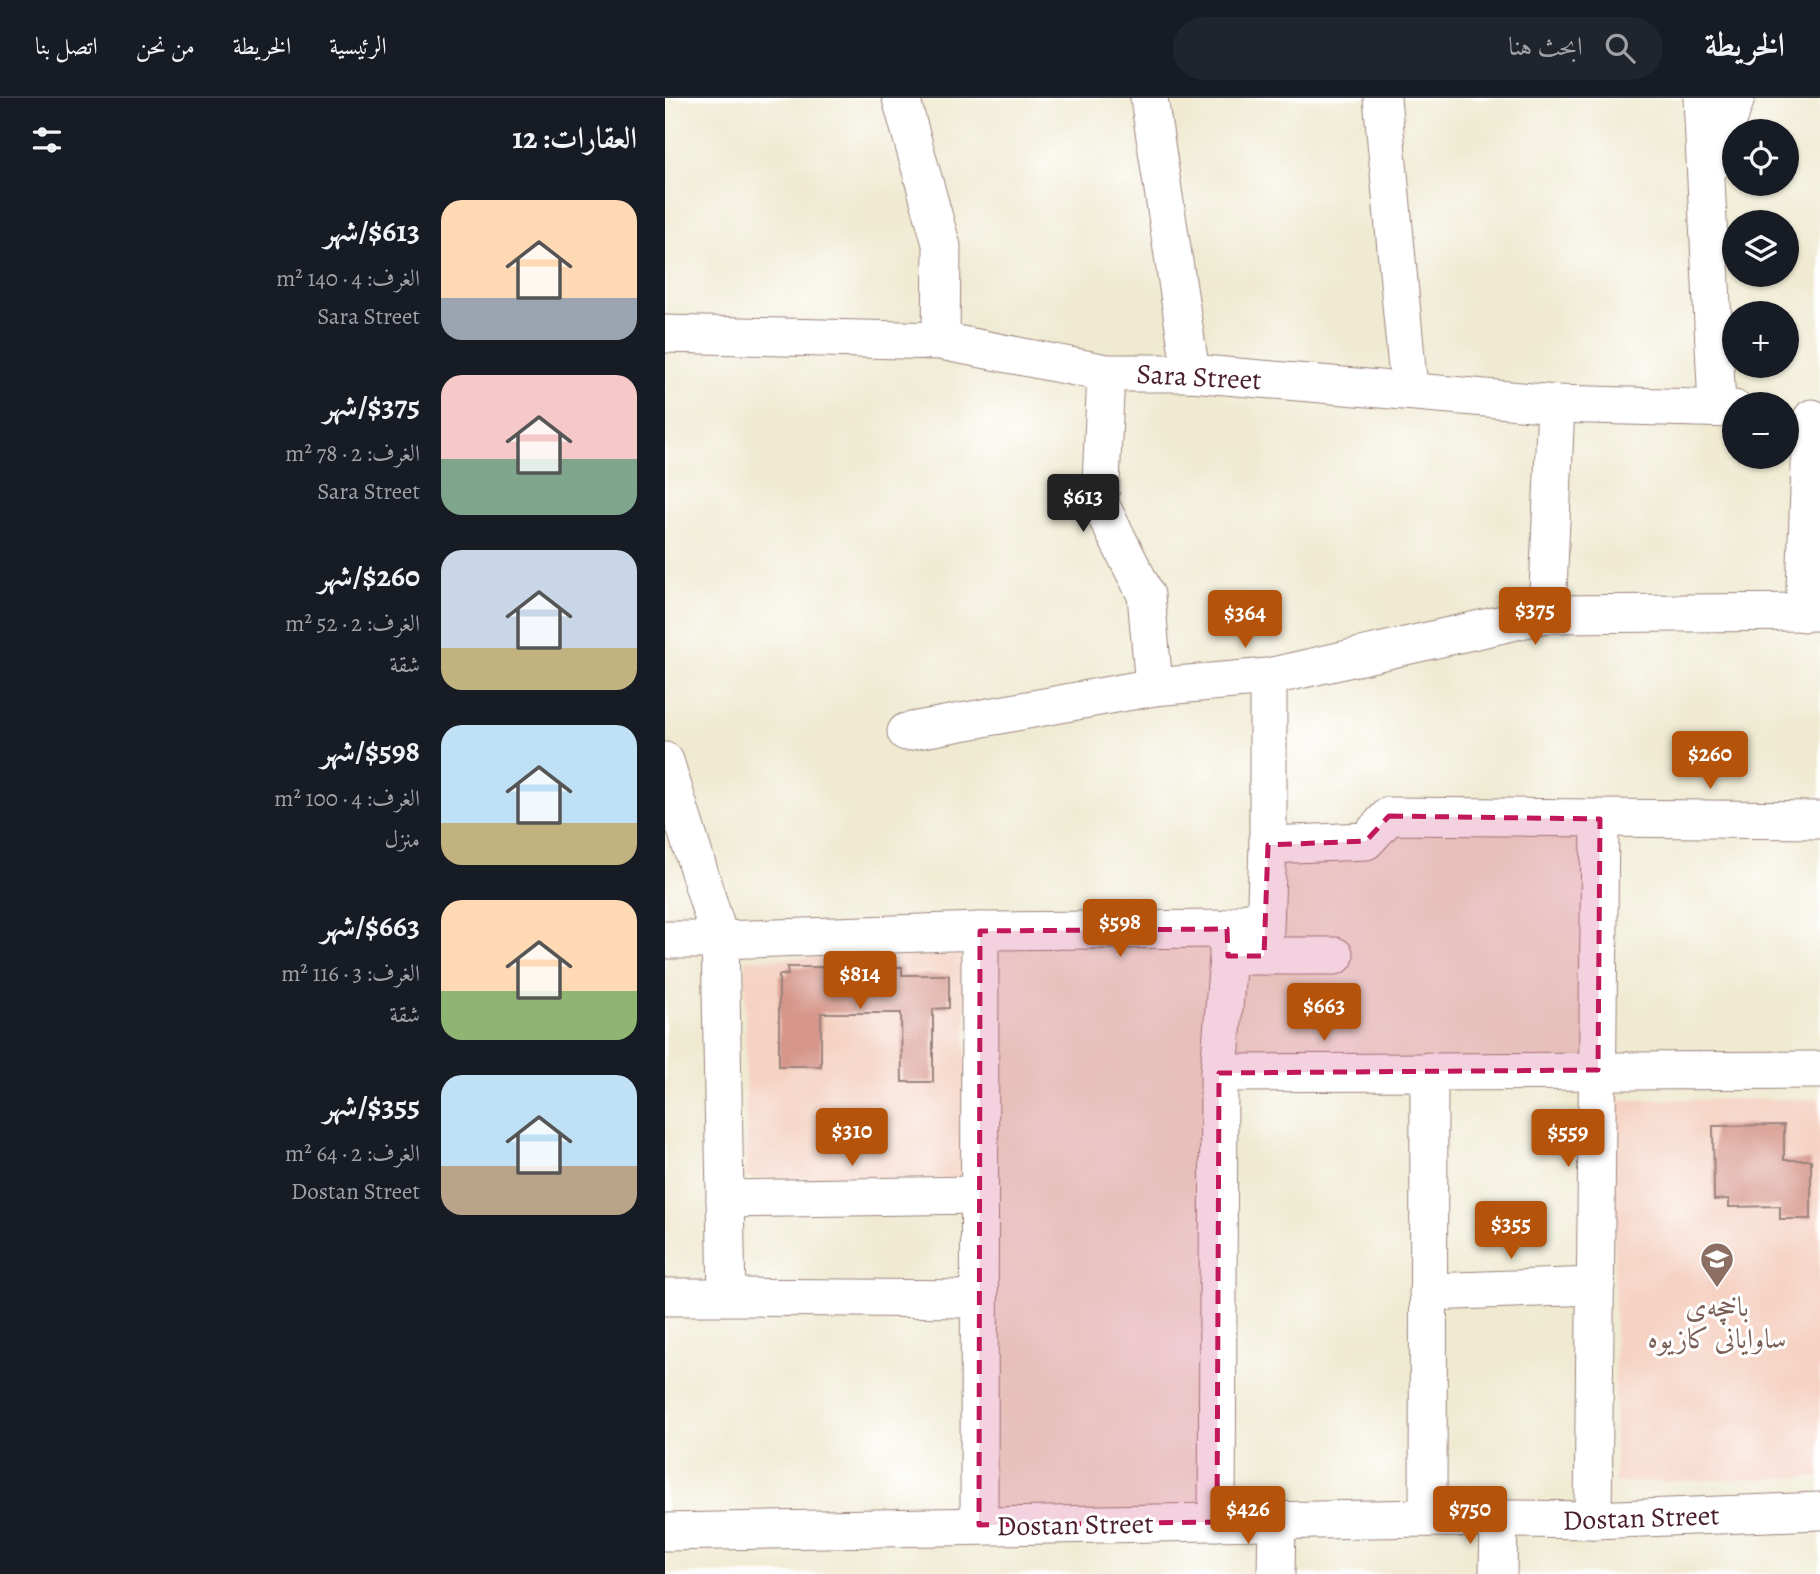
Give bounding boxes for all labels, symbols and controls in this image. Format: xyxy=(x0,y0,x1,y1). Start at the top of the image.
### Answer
search box xyxy=(1173,17,1663,80)
text: الخريطة xyxy=(1705,22,1785,67)
text: ابحث هنا xyxy=(1508,29,1583,64)
icon: search xyxy=(1601,29,1639,67)
text: اتصل بنا xyxy=(35,30,98,62)
text: من نحن xyxy=(136,30,195,62)
text: الخريطة xyxy=(233,30,291,62)
text: الرئيسية xyxy=(329,30,387,62)
text: العقارات: 12 xyxy=(512,118,637,158)
map controls xyxy=(1722,119,1799,469)
button: locate xyxy=(1722,119,1799,196)
icon: filters xyxy=(28,121,66,159)
button: layers xyxy=(1722,210,1799,287)
text: $613/شهر xyxy=(324,211,420,251)
icon: home xyxy=(497,228,581,312)
text: الغرف: 4 · 140 m² xyxy=(276,263,420,294)
text: Sara Street xyxy=(317,301,420,332)
button: + xyxy=(1722,301,1799,378)
street label: Sara Street xyxy=(1135,355,1262,399)
text: $375/شهر xyxy=(323,386,420,426)
button: − xyxy=(1722,392,1799,469)
icon: home xyxy=(497,403,581,487)
text: الغرف: 2 · 78 m² xyxy=(285,438,420,469)
pin: $613 xyxy=(1042,474,1124,534)
text: Sara Street xyxy=(317,476,420,507)
text: $613 xyxy=(1063,481,1103,512)
text: $260/شهر xyxy=(318,556,420,596)
icon: home xyxy=(497,578,581,662)
pin: $375 xyxy=(1494,588,1576,647)
pin: $364 xyxy=(1204,590,1286,650)
text: $375 xyxy=(1515,594,1555,625)
text: $364 xyxy=(1224,597,1266,628)
text: الغرف: 2 · 52 m² xyxy=(285,608,420,639)
text: شقة xyxy=(390,649,420,680)
text: $598/شهر xyxy=(321,731,420,771)
pin: $260 xyxy=(1669,732,1751,791)
text: $260 xyxy=(1688,738,1732,769)
icon: home xyxy=(497,753,581,837)
text: الغرف: 4 · 100 m² xyxy=(274,783,420,814)
text: منزل xyxy=(385,824,420,855)
pin: $598 xyxy=(1079,900,1161,959)
text: $663/شهر xyxy=(321,906,420,946)
text: $598 xyxy=(1099,906,1141,937)
icon: home xyxy=(497,928,581,1012)
pin: $814 xyxy=(819,951,901,1011)
text: الغرف: 3 · 116 m² xyxy=(281,958,420,989)
text: $814 xyxy=(840,958,880,989)
pin: $663 xyxy=(1283,984,1365,1043)
text: $663 xyxy=(1303,990,1345,1021)
text: شقة xyxy=(390,999,420,1030)
text: $355/شهر xyxy=(323,1086,420,1126)
icon: home xyxy=(497,1103,581,1187)
pin: $310 xyxy=(811,1108,893,1168)
pin: $559 xyxy=(1527,1110,1609,1169)
text: $310 xyxy=(832,1115,872,1146)
text: $559 xyxy=(1547,1116,1589,1147)
text: الغرف: 2 · 64 m² xyxy=(285,1138,420,1169)
text: Dostan Street xyxy=(291,1176,420,1207)
pin: $355 xyxy=(1470,1202,1552,1261)
text: $355 xyxy=(1491,1208,1531,1239)
school or university icon: باخچەی ساوایانی کازیوە xyxy=(1698,1240,1736,1289)
place label: باخچەی ساوایانی کازیوە xyxy=(1648,1288,1787,1358)
pin: $426 xyxy=(1207,1486,1289,1546)
pin: $750 xyxy=(1429,1486,1511,1546)
text: $426 xyxy=(1226,1493,1270,1524)
text: $750 xyxy=(1449,1493,1491,1524)
street label: Dostan Street xyxy=(1562,1496,1720,1540)
street label: Dostan Street xyxy=(996,1505,1154,1545)

